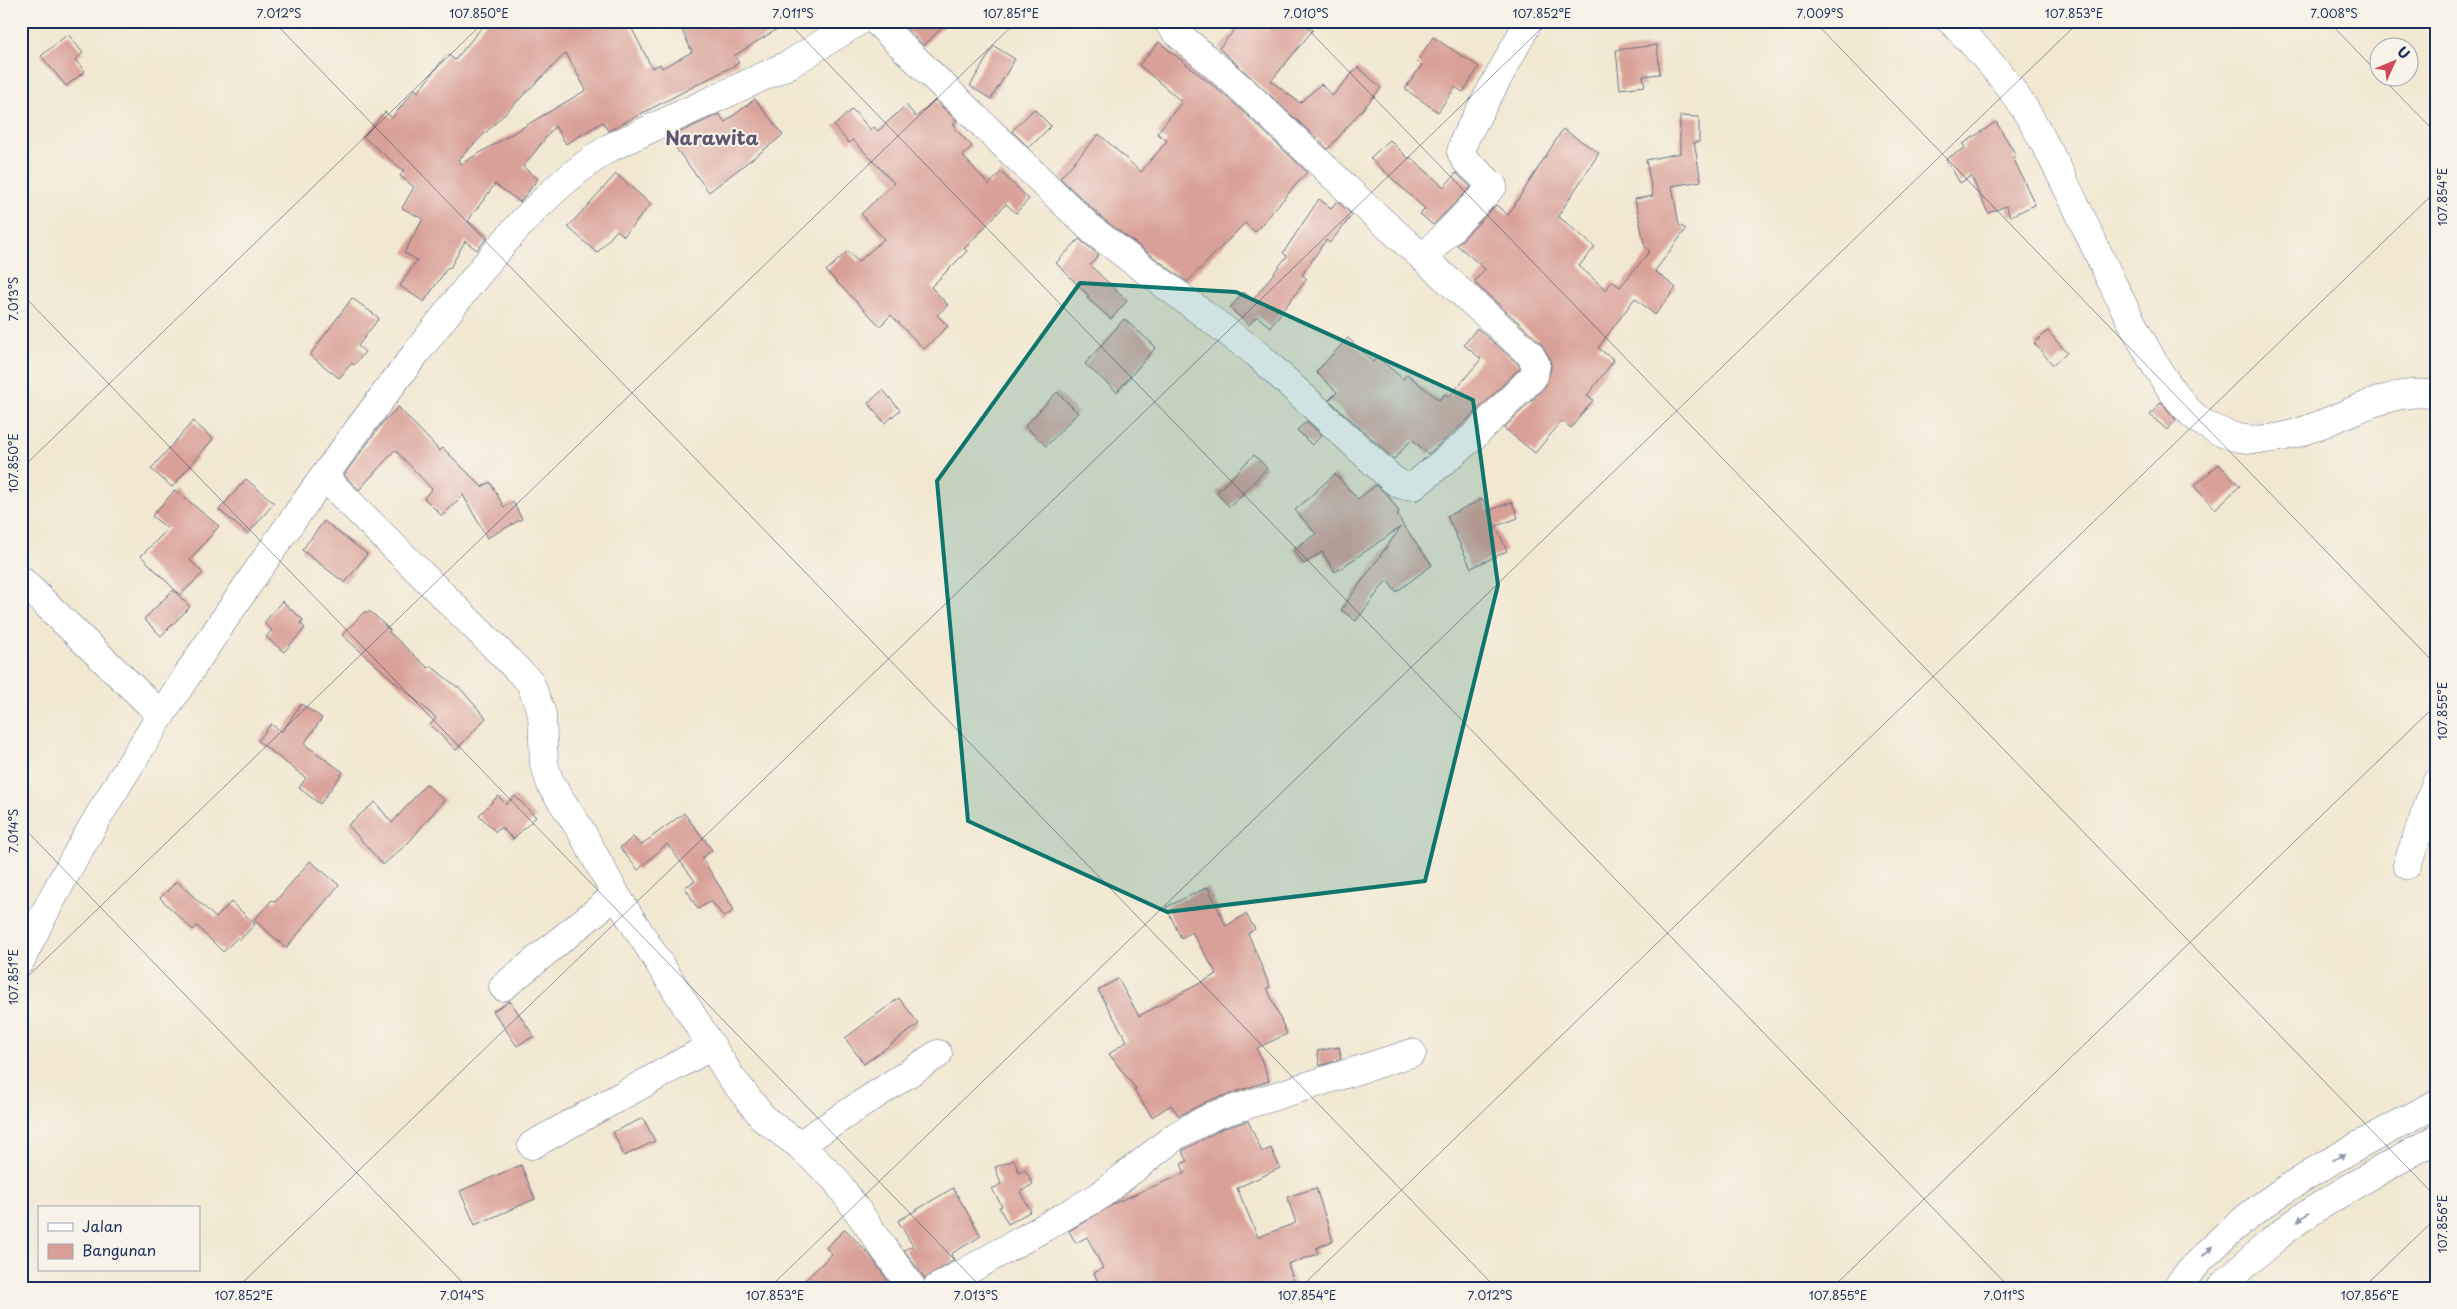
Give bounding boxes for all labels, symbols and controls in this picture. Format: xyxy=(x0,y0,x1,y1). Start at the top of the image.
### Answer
text: 7.012°S xyxy=(256,4,302,22)
text: 107.850°E xyxy=(449,4,509,22)
text: 7.011°S xyxy=(772,4,814,22)
text: 107.851°E xyxy=(983,4,1039,22)
text: 7.010°S xyxy=(1283,4,1329,22)
text: 107.852°E xyxy=(1513,4,1571,22)
text: 7.009°S xyxy=(1796,4,1844,22)
text: 107.853°E xyxy=(2045,4,2103,22)
text: 7.008°S xyxy=(2310,4,2358,22)
north arrow xyxy=(2370,38,2420,88)
text: U xyxy=(2392,41,2415,64)
district label: Narawita xyxy=(665,123,759,151)
text: 107.854°E xyxy=(2433,168,2451,226)
text: 7.013°S xyxy=(4,277,22,321)
text: 107.850°E xyxy=(4,433,22,493)
text: 107.855°E xyxy=(2433,682,2451,740)
text: 7.014°S xyxy=(4,809,22,853)
text: 107.851°E xyxy=(4,949,22,1005)
one-way arrow xyxy=(2332,1152,2346,1161)
text: 107.856°E xyxy=(2433,1195,2451,1253)
legend xyxy=(38,1206,200,1272)
one-way arrow xyxy=(2296,1212,2310,1222)
text: Jalan xyxy=(82,1214,123,1237)
text: Bangunan xyxy=(82,1238,156,1261)
one-way arrow xyxy=(2201,1245,2213,1257)
text: 107.852°E xyxy=(215,1286,273,1304)
text: 7.014°S xyxy=(440,1286,484,1304)
text: 107.853°E xyxy=(746,1286,804,1304)
text: 7.013°S xyxy=(954,1286,998,1304)
text: 107.854°E xyxy=(1278,1286,1336,1304)
text: 7.012°S xyxy=(1467,1286,1513,1304)
text: 107.855°E xyxy=(1809,1286,1867,1304)
text: 7.011°S xyxy=(1983,1286,2025,1304)
text: 107.856°E xyxy=(2341,1286,2399,1304)

